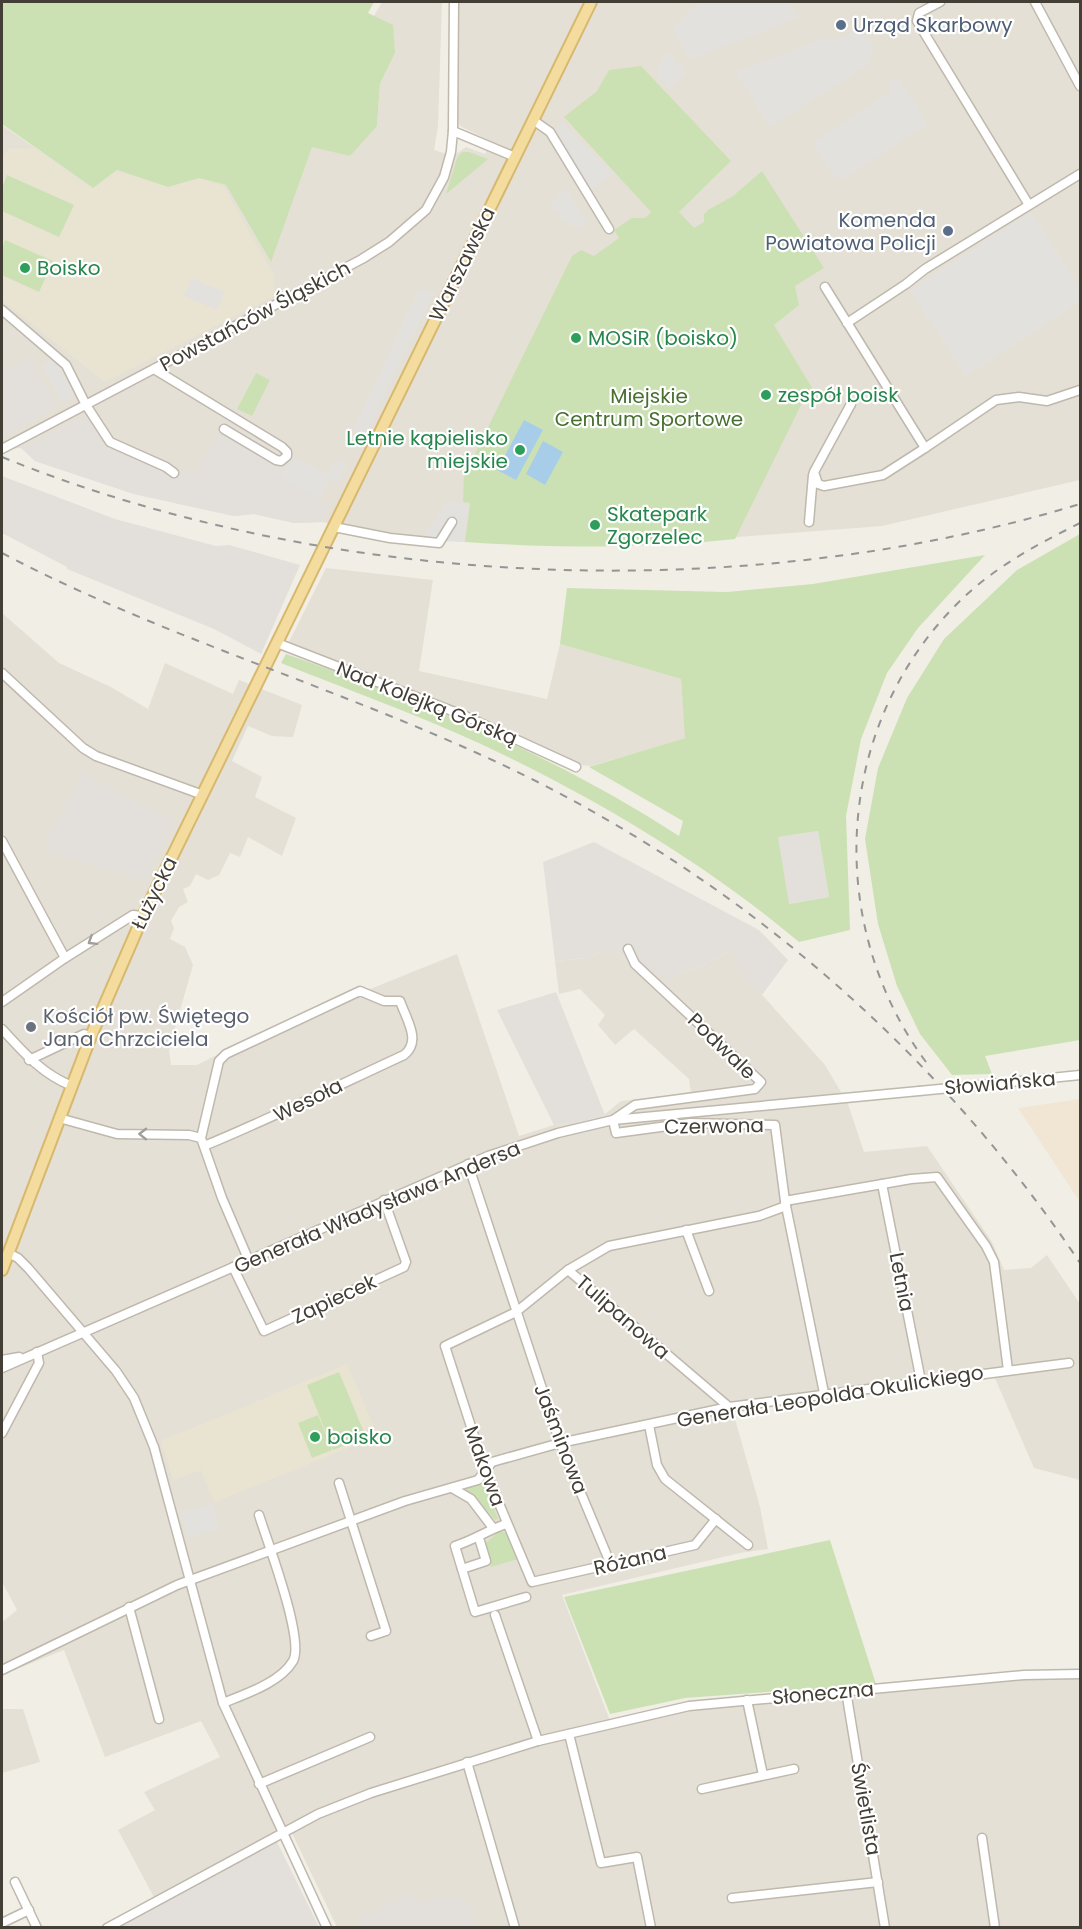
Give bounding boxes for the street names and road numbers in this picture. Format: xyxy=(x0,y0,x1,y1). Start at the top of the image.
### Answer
street label: Warszawska xyxy=(422,202,502,326)
street label: Powstańców Śląskich xyxy=(155,254,355,378)
street label: Nad Kolejką Górską xyxy=(332,654,522,752)
street label: Łużycka xyxy=(124,852,184,934)
street label: Podwale xyxy=(682,1006,762,1086)
street label: Słowiańska xyxy=(943,1064,1057,1102)
street label: Wesoła xyxy=(269,1071,347,1129)
street label: Czerwona xyxy=(664,1111,764,1141)
street label: Generała Władysława Andersa xyxy=(229,1134,525,1280)
street label: Letnia xyxy=(883,1250,921,1314)
street label: Zapiecek xyxy=(287,1267,381,1331)
street label: Tulipanowa xyxy=(570,1268,676,1366)
street label: Generała Leopolda Okulickiego xyxy=(675,1358,985,1434)
street label: Jaśminowa xyxy=(527,1380,595,1498)
street label: Makowa xyxy=(458,1422,512,1510)
street label: Różana xyxy=(591,1538,669,1582)
street label: Słoneczna xyxy=(771,1675,875,1711)
street label: Świetlista xyxy=(844,1760,888,1858)

